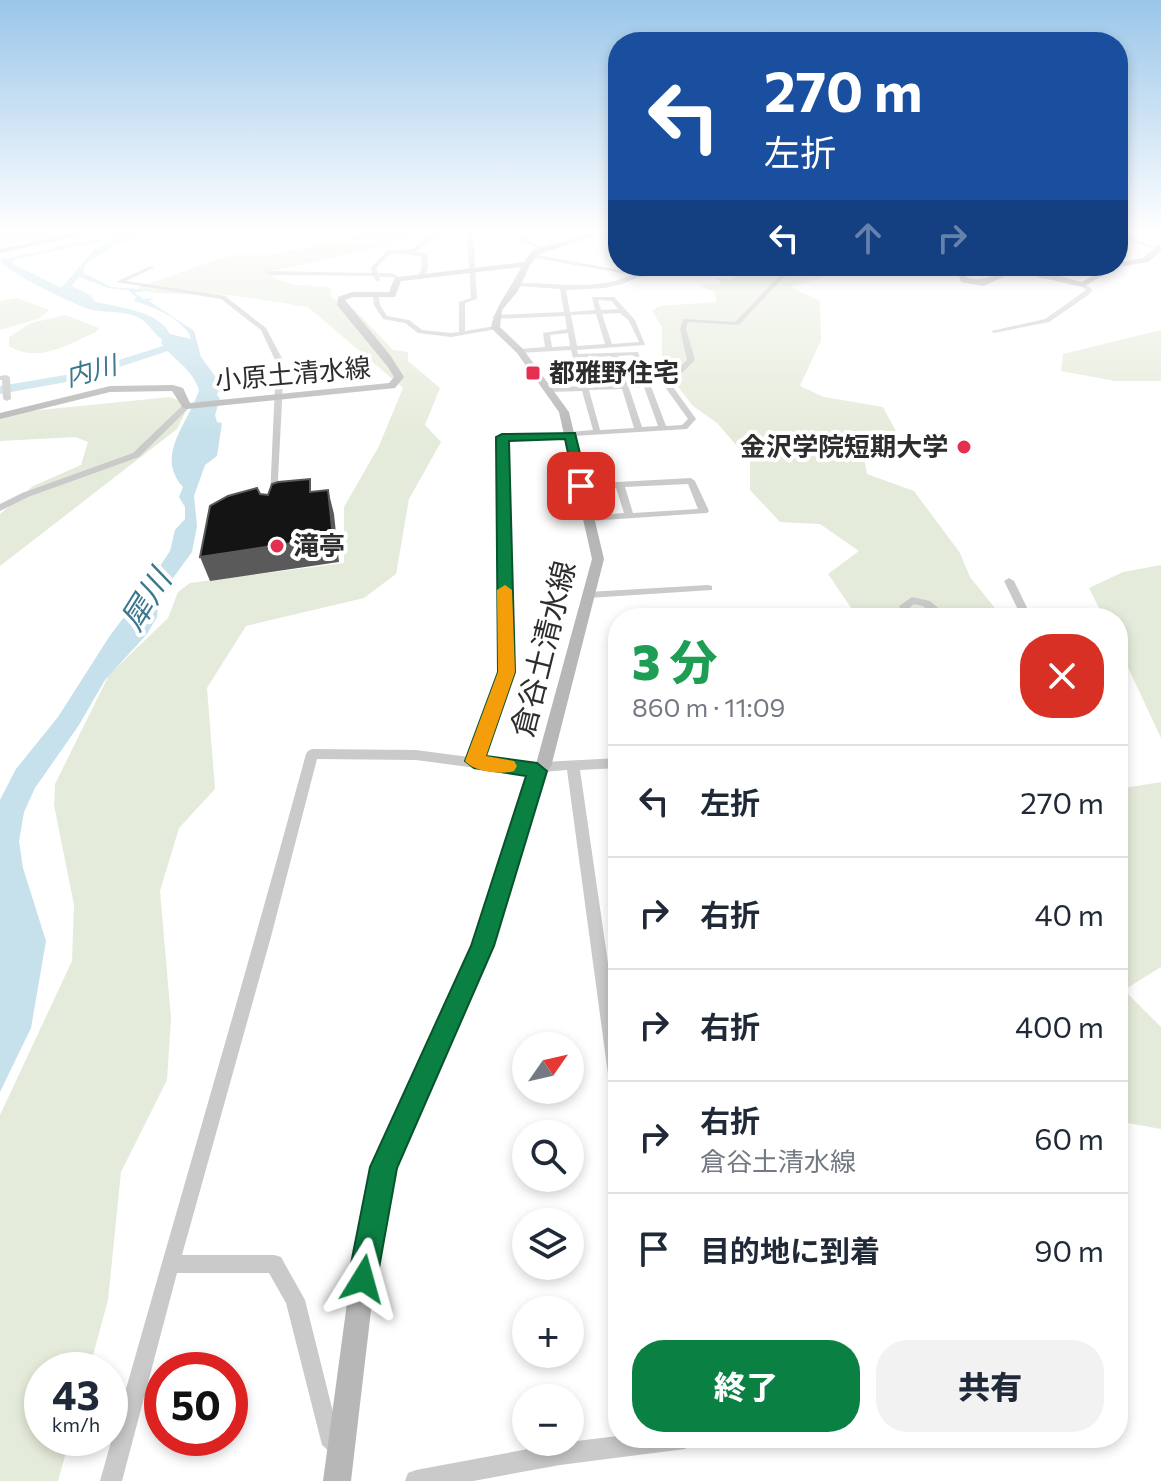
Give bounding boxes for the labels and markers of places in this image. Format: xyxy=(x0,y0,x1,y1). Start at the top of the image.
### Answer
place label: 都雅野住宅 xyxy=(549,356,679,387)
marker: 都雅野住宅 xyxy=(524,364,542,382)
place label: 金沢学院短期大学 xyxy=(740,430,948,461)
marker: 金沢学院短期大学 xyxy=(955,438,973,456)
pin xyxy=(547,452,615,520)
place label: 滝亭 xyxy=(293,529,345,560)
marker: 滝亭 xyxy=(268,537,286,555)

